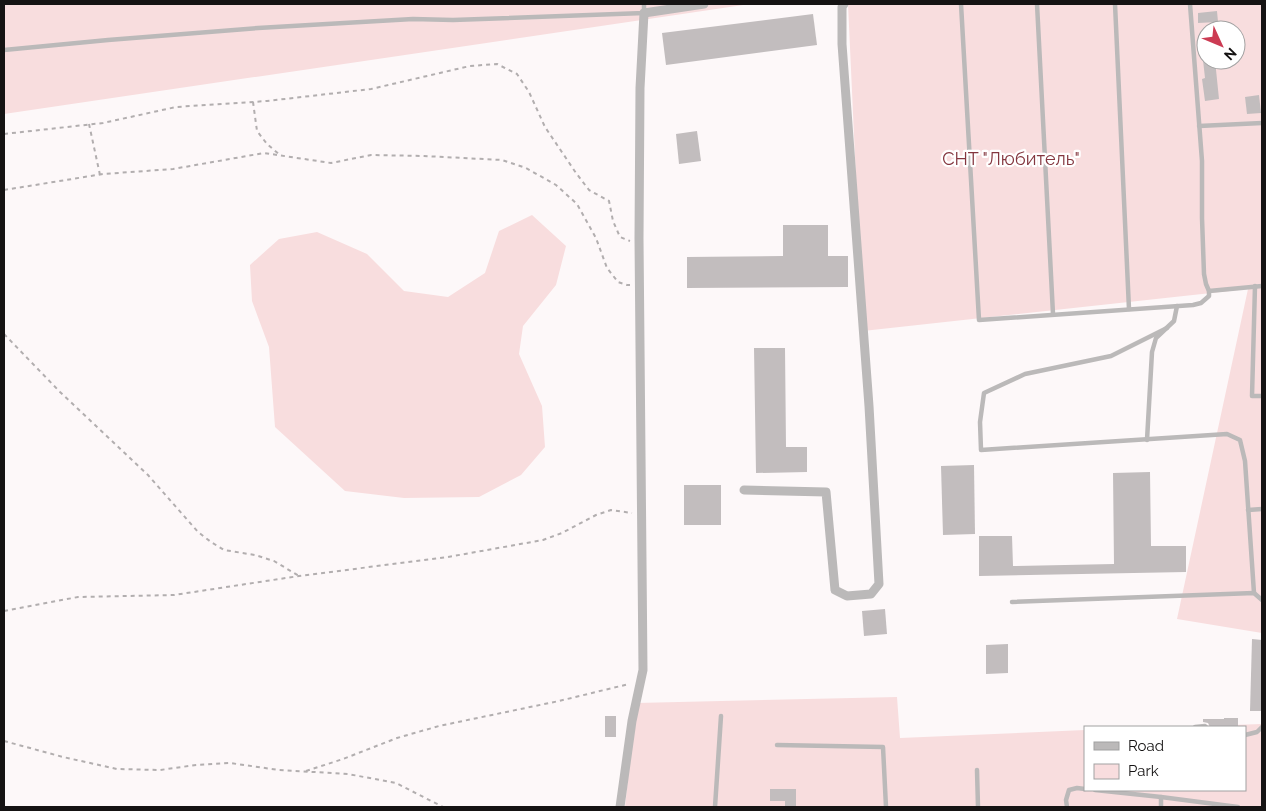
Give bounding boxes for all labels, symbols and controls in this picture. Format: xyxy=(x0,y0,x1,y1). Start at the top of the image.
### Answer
north arrow xyxy=(1196,20,1246,70)
text: N xyxy=(1221,45,1240,63)
park label: СНТ "Любитель" xyxy=(942,148,1080,169)
legend xyxy=(1084,726,1246,791)
text: Road xyxy=(1128,737,1164,755)
text: Park xyxy=(1128,762,1159,780)

